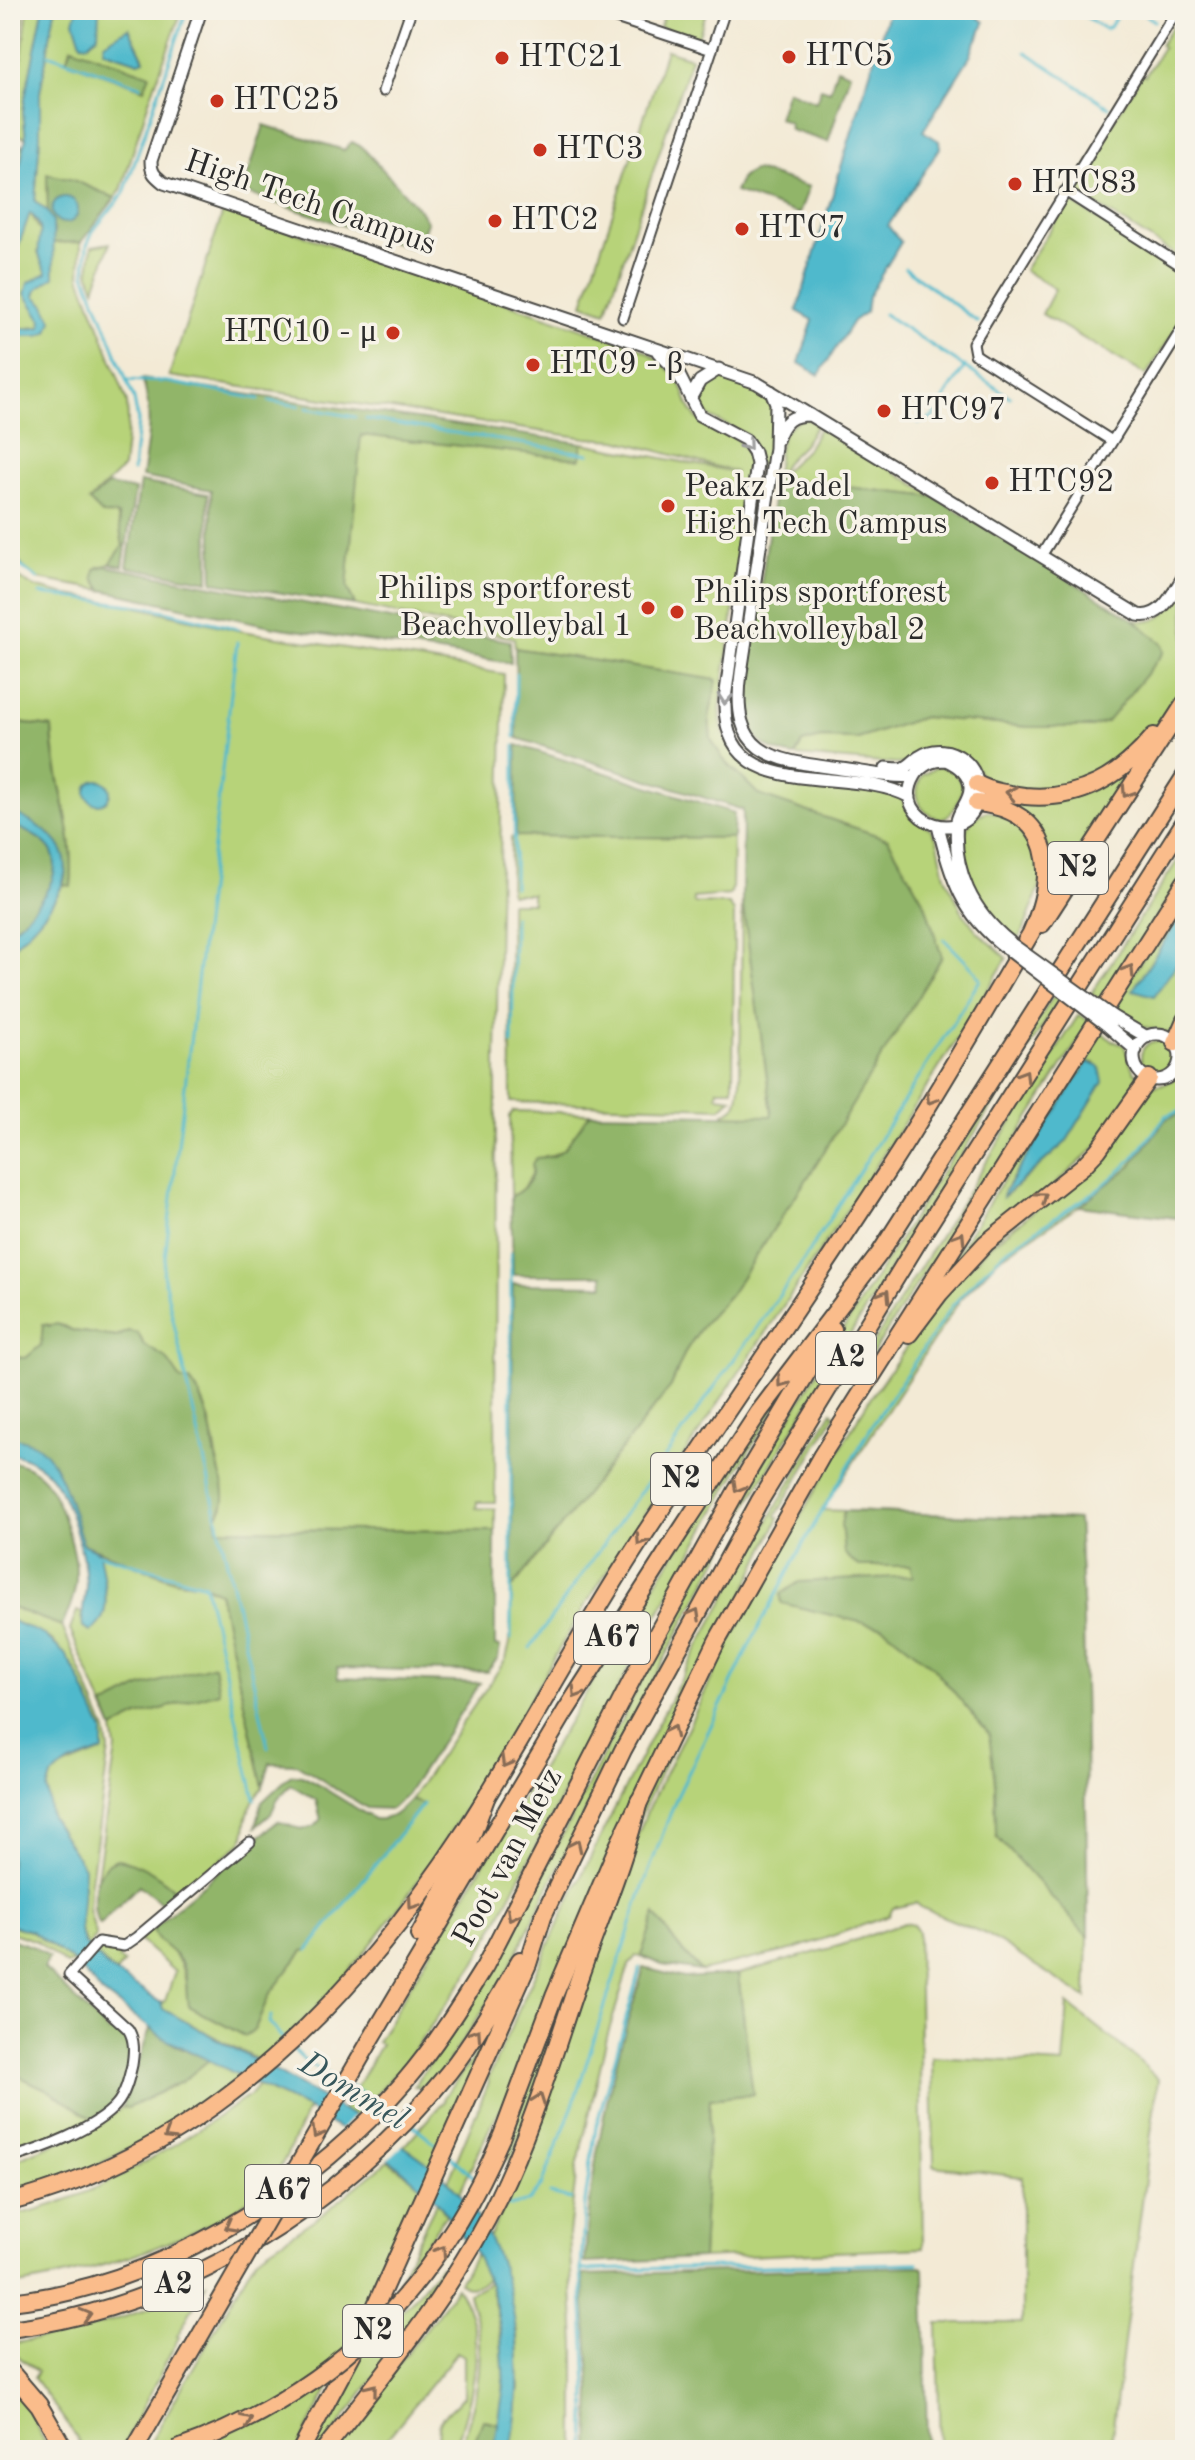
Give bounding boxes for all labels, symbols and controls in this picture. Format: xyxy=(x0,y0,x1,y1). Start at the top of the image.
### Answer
place label: HTC5 xyxy=(805,41,893,73)
place label: HTC21 xyxy=(518,42,625,74)
marker: HTC5 xyxy=(780,48,798,66)
marker: HTC21 xyxy=(493,49,511,67)
place label: HTC25 xyxy=(233,85,340,117)
marker: HTC25 xyxy=(208,92,226,110)
place label: HTC3 xyxy=(556,134,644,166)
marker: HTC3 xyxy=(531,141,549,159)
street label: High Tech Campus xyxy=(180,146,440,262)
place label: HTC83 xyxy=(1031,168,1138,200)
marker: HTC83 xyxy=(1006,175,1024,193)
place label: HTC2 xyxy=(511,205,599,237)
marker: HTC2 xyxy=(486,212,504,230)
place label: HTC7 xyxy=(758,213,846,245)
marker: HTC7 xyxy=(733,220,751,238)
place label: HTC10 - μ xyxy=(223,317,377,349)
marker: HTC10 - μ xyxy=(384,324,402,342)
place label: HTC9 - β xyxy=(549,349,683,381)
marker: HTC9 - β xyxy=(524,356,542,374)
place label: HTC97 xyxy=(900,395,1007,427)
marker: HTC97 xyxy=(875,402,893,420)
one-way arrow xyxy=(737,436,751,451)
place label: HTC92 xyxy=(1008,467,1115,499)
place label: Peakz Padel High Tech Campus xyxy=(684,472,947,541)
marker: HTC92 xyxy=(983,474,1001,492)
marker: Peakz Padel High Tech Campus xyxy=(659,497,677,515)
place label: Philips sportforest Beachvolleybal 1 xyxy=(377,574,632,643)
place label: Philips sportforest Beachvolleybal 2 xyxy=(693,578,948,647)
marker: Philips sportforest Beachvolleybal 1 xyxy=(639,599,657,617)
marker: Philips sportforest Beachvolleybal 2 xyxy=(668,603,686,621)
one-way arrow xyxy=(717,693,734,706)
one-way arrow xyxy=(1122,784,1137,798)
one-way arrow xyxy=(1004,786,1018,803)
road number: N2 xyxy=(1048,842,1108,894)
one-way arrow xyxy=(1119,964,1134,979)
one-way arrow xyxy=(1014,1069,1029,1083)
one-way arrow xyxy=(925,1090,940,1105)
one-way arrow xyxy=(1034,1192,1048,1207)
one-way arrow xyxy=(950,1231,965,1246)
one-way arrow xyxy=(876,1289,891,1303)
road number: A2 xyxy=(816,1332,876,1384)
one-way arrow xyxy=(777,1373,791,1388)
road number: N2 xyxy=(651,1453,711,1505)
one-way arrow xyxy=(732,1479,748,1493)
one-way arrow xyxy=(635,1531,650,1546)
one-way arrow xyxy=(686,1608,701,1623)
road number: A67 xyxy=(574,1612,650,1664)
one-way arrow xyxy=(572,1684,587,1698)
one-way arrow xyxy=(663,1724,678,1739)
one-way arrow xyxy=(500,1753,516,1768)
street label: Poot van Metz xyxy=(449,1764,569,1952)
one-way arrow xyxy=(566,1839,582,1854)
one-way arrow xyxy=(408,1896,423,1910)
one-way arrow xyxy=(507,1907,522,1922)
one-way arrow xyxy=(466,2028,481,2043)
water label: Dommel xyxy=(292,2046,413,2137)
one-way arrow xyxy=(530,2093,546,2107)
one-way arrow xyxy=(311,2124,327,2138)
one-way arrow xyxy=(164,2125,178,2140)
road number: A67 xyxy=(245,2165,321,2217)
one-way arrow xyxy=(224,2216,239,2232)
one-way arrow xyxy=(431,2245,446,2259)
road number: A2 xyxy=(143,2259,203,2311)
road number: N2 xyxy=(343,2305,403,2357)
one-way arrow xyxy=(79,2307,93,2324)
one-way arrow xyxy=(362,2384,377,2398)
one-way arrow xyxy=(238,2414,253,2429)

